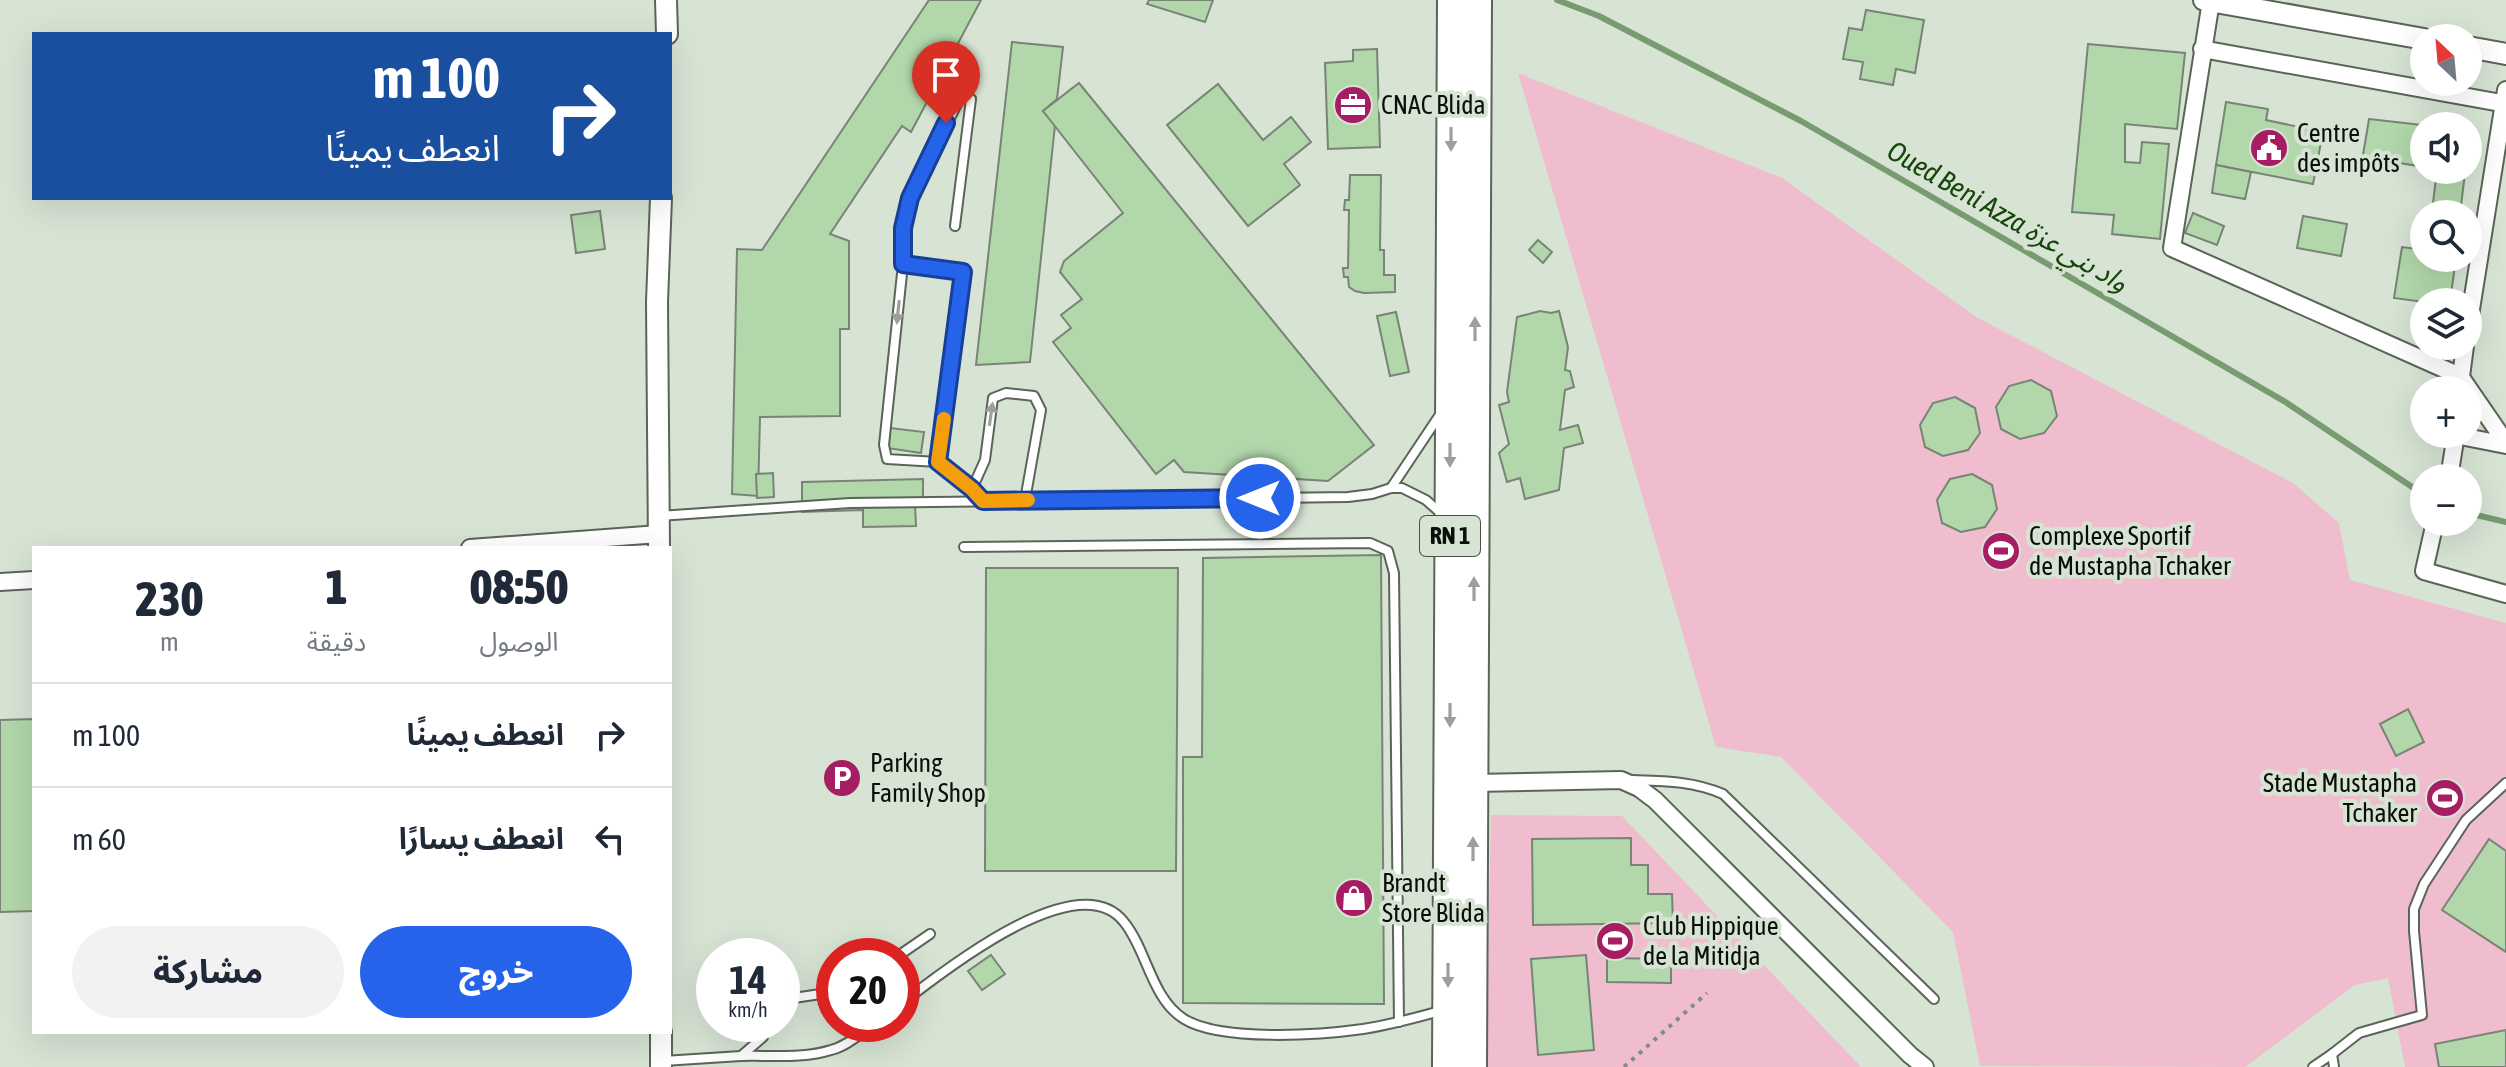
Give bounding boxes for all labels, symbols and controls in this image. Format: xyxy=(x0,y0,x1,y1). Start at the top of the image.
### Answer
north arrow xyxy=(2410,24,2482,96)
map controls xyxy=(2410,24,2482,536)
pin xyxy=(912,41,980,123)
text: 100 m xyxy=(373,46,500,110)
icon: arrive xyxy=(924,53,968,97)
icon: right xyxy=(528,64,632,168)
office icon: CNAC Blida xyxy=(1332,84,1374,126)
place label: CNAC Blida xyxy=(1381,90,1486,120)
button: sound xyxy=(2410,112,2482,184)
place label: Centre des impôts xyxy=(2297,118,2400,178)
text: انعطف يمينًا xyxy=(325,127,500,169)
one-way arrow xyxy=(1445,127,1458,152)
public building icon: Centre des impôts xyxy=(2248,127,2290,169)
water label: Oued Beni Azza واد بني عزة xyxy=(1879,134,2135,304)
button: search xyxy=(2410,200,2482,272)
button: layers xyxy=(2410,288,2482,360)
one-way arrow xyxy=(891,300,904,325)
one-way arrow xyxy=(1469,316,1481,341)
button: + xyxy=(2410,376,2482,448)
one-way arrow xyxy=(985,401,998,426)
one-way arrow xyxy=(1444,443,1456,468)
position arrow xyxy=(1218,456,1302,540)
button: − xyxy=(2410,464,2482,536)
road number: RN 1 xyxy=(1420,516,1480,556)
place label: Complexe Sportif de Mustapha Tchaker xyxy=(2029,521,2231,581)
sports icon: Complexe Sportif de Mustapha Tchaker xyxy=(1980,530,2022,572)
text: 1 xyxy=(325,559,348,614)
text: 08:50 xyxy=(470,559,568,614)
text: 230 xyxy=(136,571,203,626)
one-way arrow xyxy=(1468,576,1480,601)
text: m xyxy=(160,627,179,657)
text: دقيقة xyxy=(307,627,366,657)
text: الوصول xyxy=(480,627,559,657)
one-way arrow xyxy=(1444,703,1456,728)
icon: right xyxy=(588,713,632,757)
text: انعطف يمينًا xyxy=(407,717,564,751)
text: 100 m xyxy=(72,718,140,752)
place label: Parking Family Shop xyxy=(870,748,986,808)
parking icon: Parking Family Shop xyxy=(821,757,863,799)
place label: Stade Mustapha Tchaker xyxy=(2263,768,2417,828)
sports icon: Stade Mustapha Tchaker xyxy=(2424,777,2466,819)
icon: left xyxy=(588,817,632,861)
text: انعطف يسارًا xyxy=(399,821,564,855)
text: 60 m xyxy=(72,822,126,856)
one-way arrow xyxy=(1467,836,1479,861)
place label: Brandt Store Blida xyxy=(1382,868,1485,928)
shop icon: Brandt Store Blida xyxy=(1333,877,1375,919)
place label: Club Hippique de la Mitidja xyxy=(1643,911,1778,971)
sports icon: Club Hippique de la Mitidja xyxy=(1594,920,1636,962)
button: مشاركة xyxy=(72,926,344,1018)
button: خروج xyxy=(360,926,632,1018)
speed limit sign: 20 xyxy=(816,938,920,1042)
text: 14 xyxy=(729,957,767,1002)
one-way arrow xyxy=(1442,963,1454,988)
text: km/h xyxy=(728,998,768,1021)

